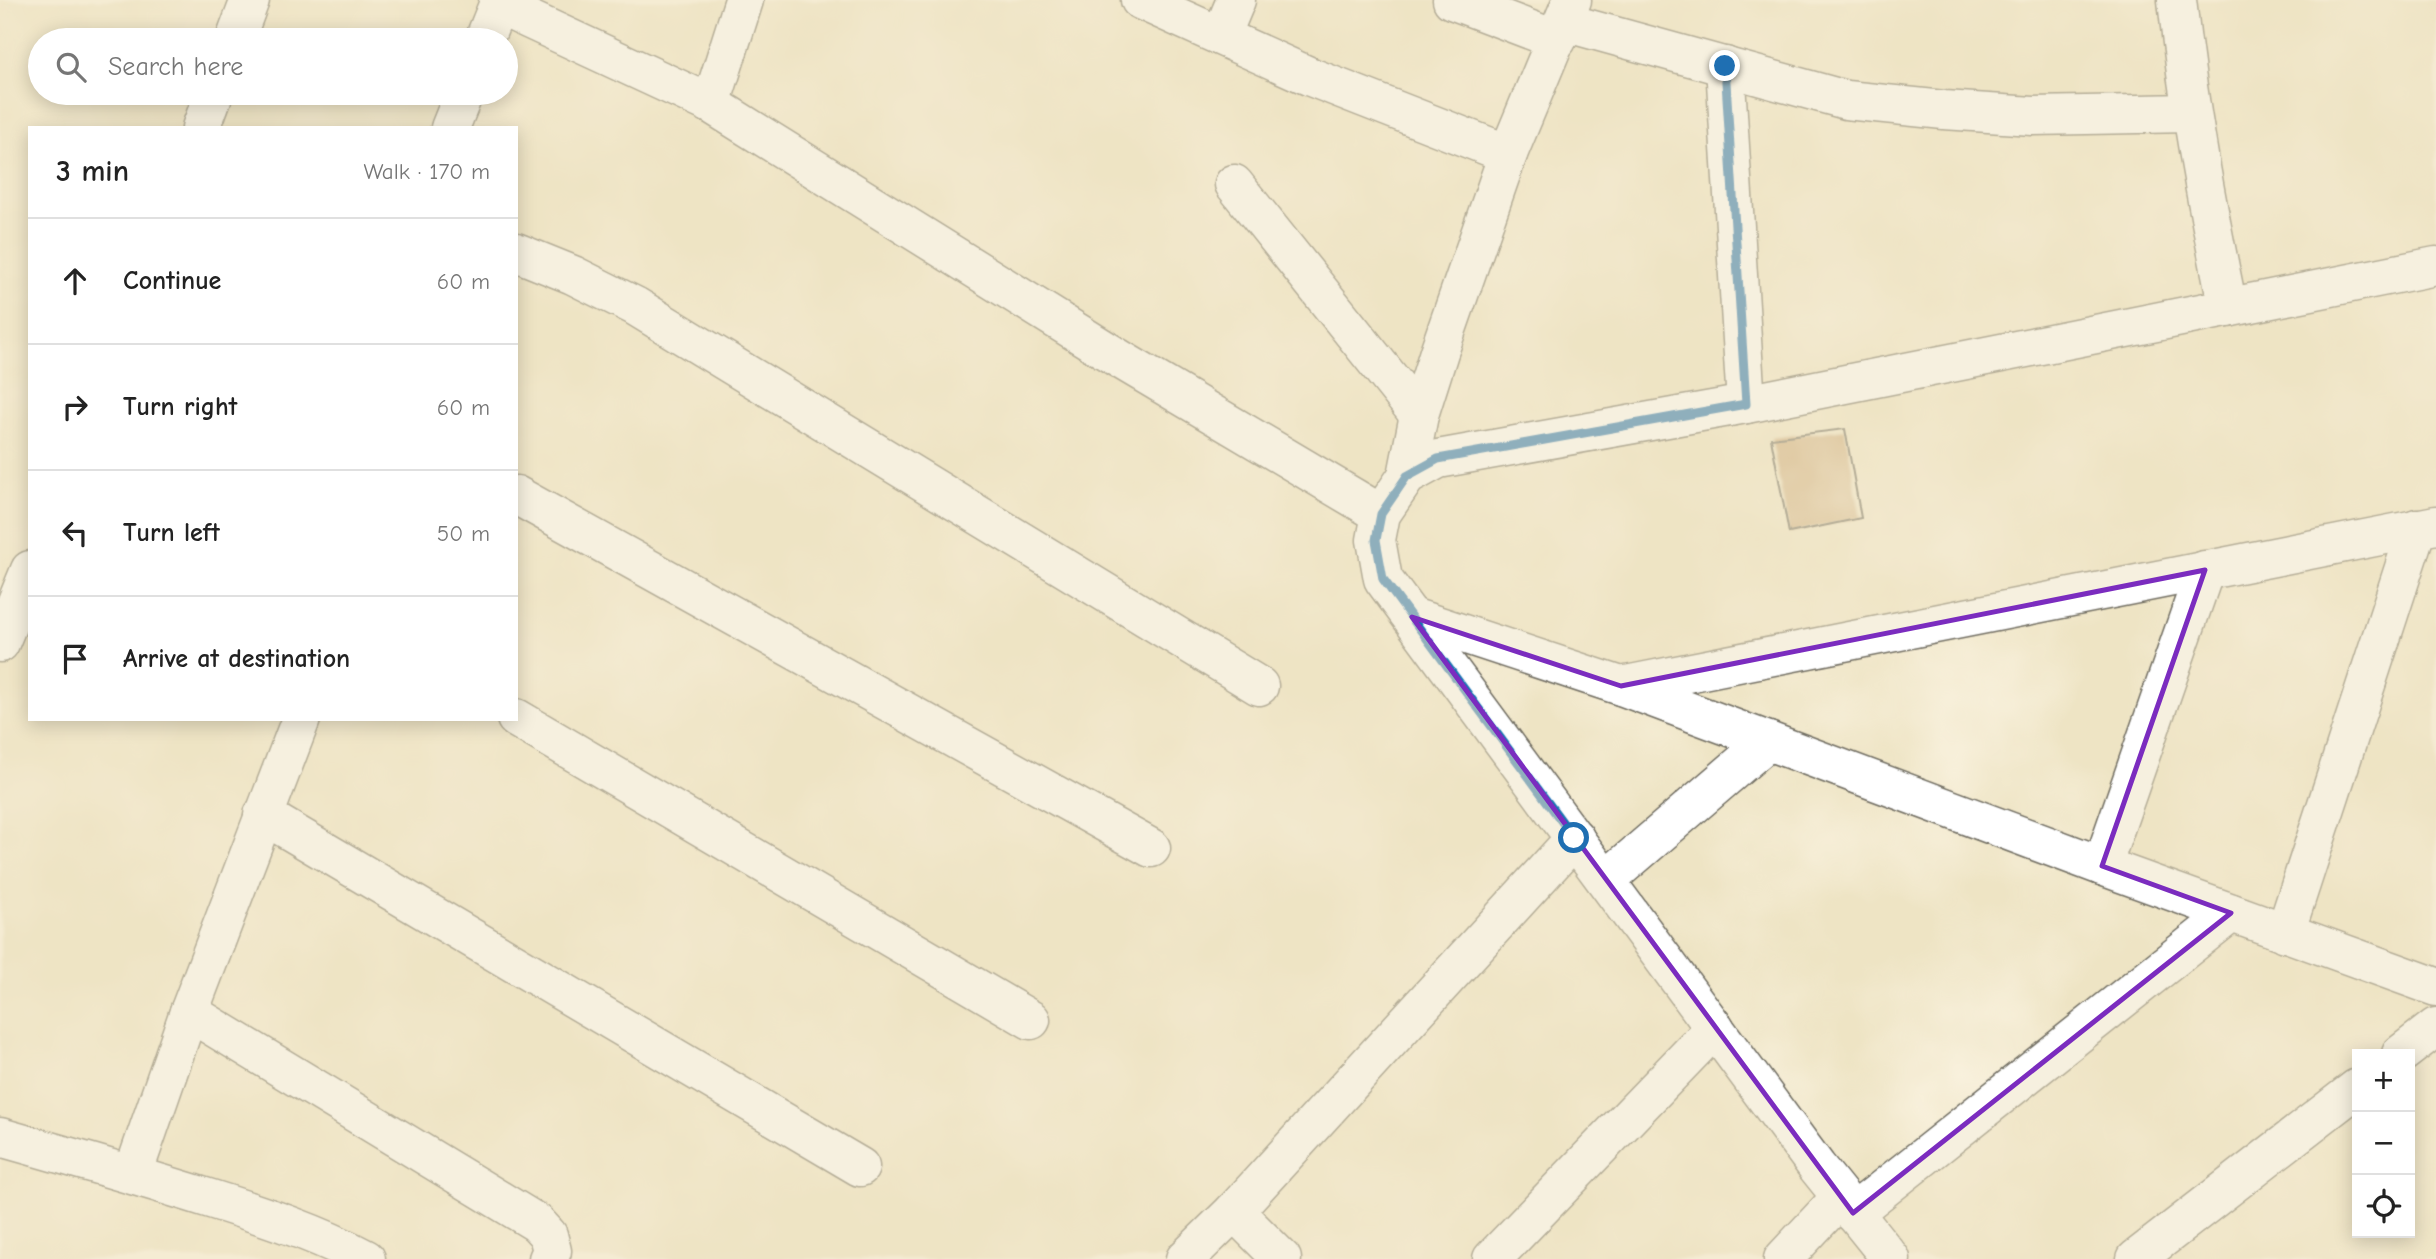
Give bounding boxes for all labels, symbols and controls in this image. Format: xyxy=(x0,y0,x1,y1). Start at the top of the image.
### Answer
search box xyxy=(28,28,518,105)
icon: search xyxy=(52,48,90,86)
route end xyxy=(1709,50,1740,81)
text: Search here xyxy=(108,52,243,82)
text: 3 min xyxy=(56,154,129,189)
text: Walk · 170 m xyxy=(363,158,490,185)
icon: ahead xyxy=(56,262,94,300)
text: Continue xyxy=(123,266,221,296)
text: 60 m xyxy=(437,268,490,295)
icon: right xyxy=(56,388,94,426)
text: Turn right xyxy=(123,392,237,422)
text: 60 m xyxy=(437,394,490,421)
icon: left xyxy=(56,514,94,552)
text: Turn left xyxy=(123,518,220,548)
text: 50 m xyxy=(437,520,490,547)
icon: arrive xyxy=(56,640,94,678)
text: Arrive at destination xyxy=(123,644,350,674)
route start xyxy=(1558,822,1589,853)
map controls xyxy=(2352,1049,2415,1238)
button: + xyxy=(2352,1049,2415,1112)
button: − xyxy=(2352,1112,2415,1175)
button: locate xyxy=(2352,1175,2415,1238)

